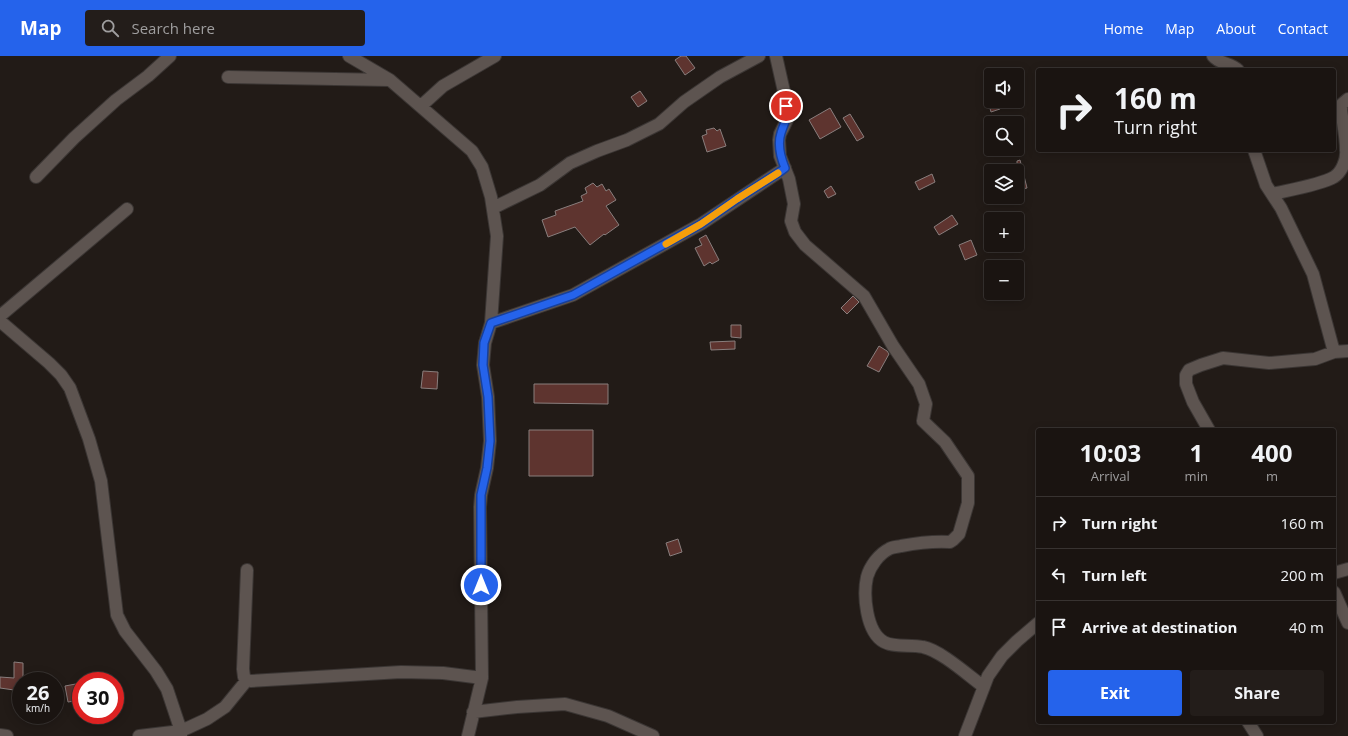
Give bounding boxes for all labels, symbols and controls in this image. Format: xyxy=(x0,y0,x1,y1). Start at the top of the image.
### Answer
search box xyxy=(85,10,365,46)
text: Map xyxy=(20,15,61,41)
icon: search xyxy=(99,17,121,39)
text: Search here xyxy=(131,18,215,38)
text: Home xyxy=(1104,19,1143,38)
text: Map xyxy=(1165,19,1194,38)
text: About xyxy=(1216,19,1256,38)
text: Contact xyxy=(1278,19,1328,38)
map controls xyxy=(984,68,1024,300)
button: sound xyxy=(984,68,1024,108)
text: 160 m xyxy=(1114,79,1197,117)
icon: right xyxy=(1048,84,1100,136)
pin xyxy=(769,89,803,123)
icon: arrive xyxy=(775,95,797,117)
text: Turn right xyxy=(1114,115,1197,139)
button: search xyxy=(984,116,1024,156)
button: layers xyxy=(984,164,1024,204)
button: + xyxy=(984,212,1024,252)
button: − xyxy=(984,260,1024,300)
text: 10:03 xyxy=(1079,436,1141,469)
text: 1 xyxy=(1189,436,1203,469)
text: 400 xyxy=(1251,436,1293,469)
text: Arrival xyxy=(1091,467,1130,485)
text: min xyxy=(1185,467,1208,485)
text: m xyxy=(1266,467,1278,485)
icon: right xyxy=(1048,512,1070,534)
text: Turn right xyxy=(1082,513,1157,533)
text: 160 m xyxy=(1280,513,1324,533)
position arrow xyxy=(460,564,502,606)
icon: left xyxy=(1048,564,1070,586)
text: Turn left xyxy=(1082,565,1147,585)
text: 200 m xyxy=(1280,565,1324,585)
icon: arrive xyxy=(1048,616,1070,638)
text: Arrive at destination xyxy=(1082,617,1237,637)
text: 40 m xyxy=(1289,617,1324,637)
button: Exit xyxy=(1048,670,1182,716)
button: Share xyxy=(1190,670,1324,716)
speed limit sign: 30 xyxy=(72,672,124,724)
text: 26 xyxy=(27,679,49,706)
text: km/h xyxy=(26,701,50,715)

